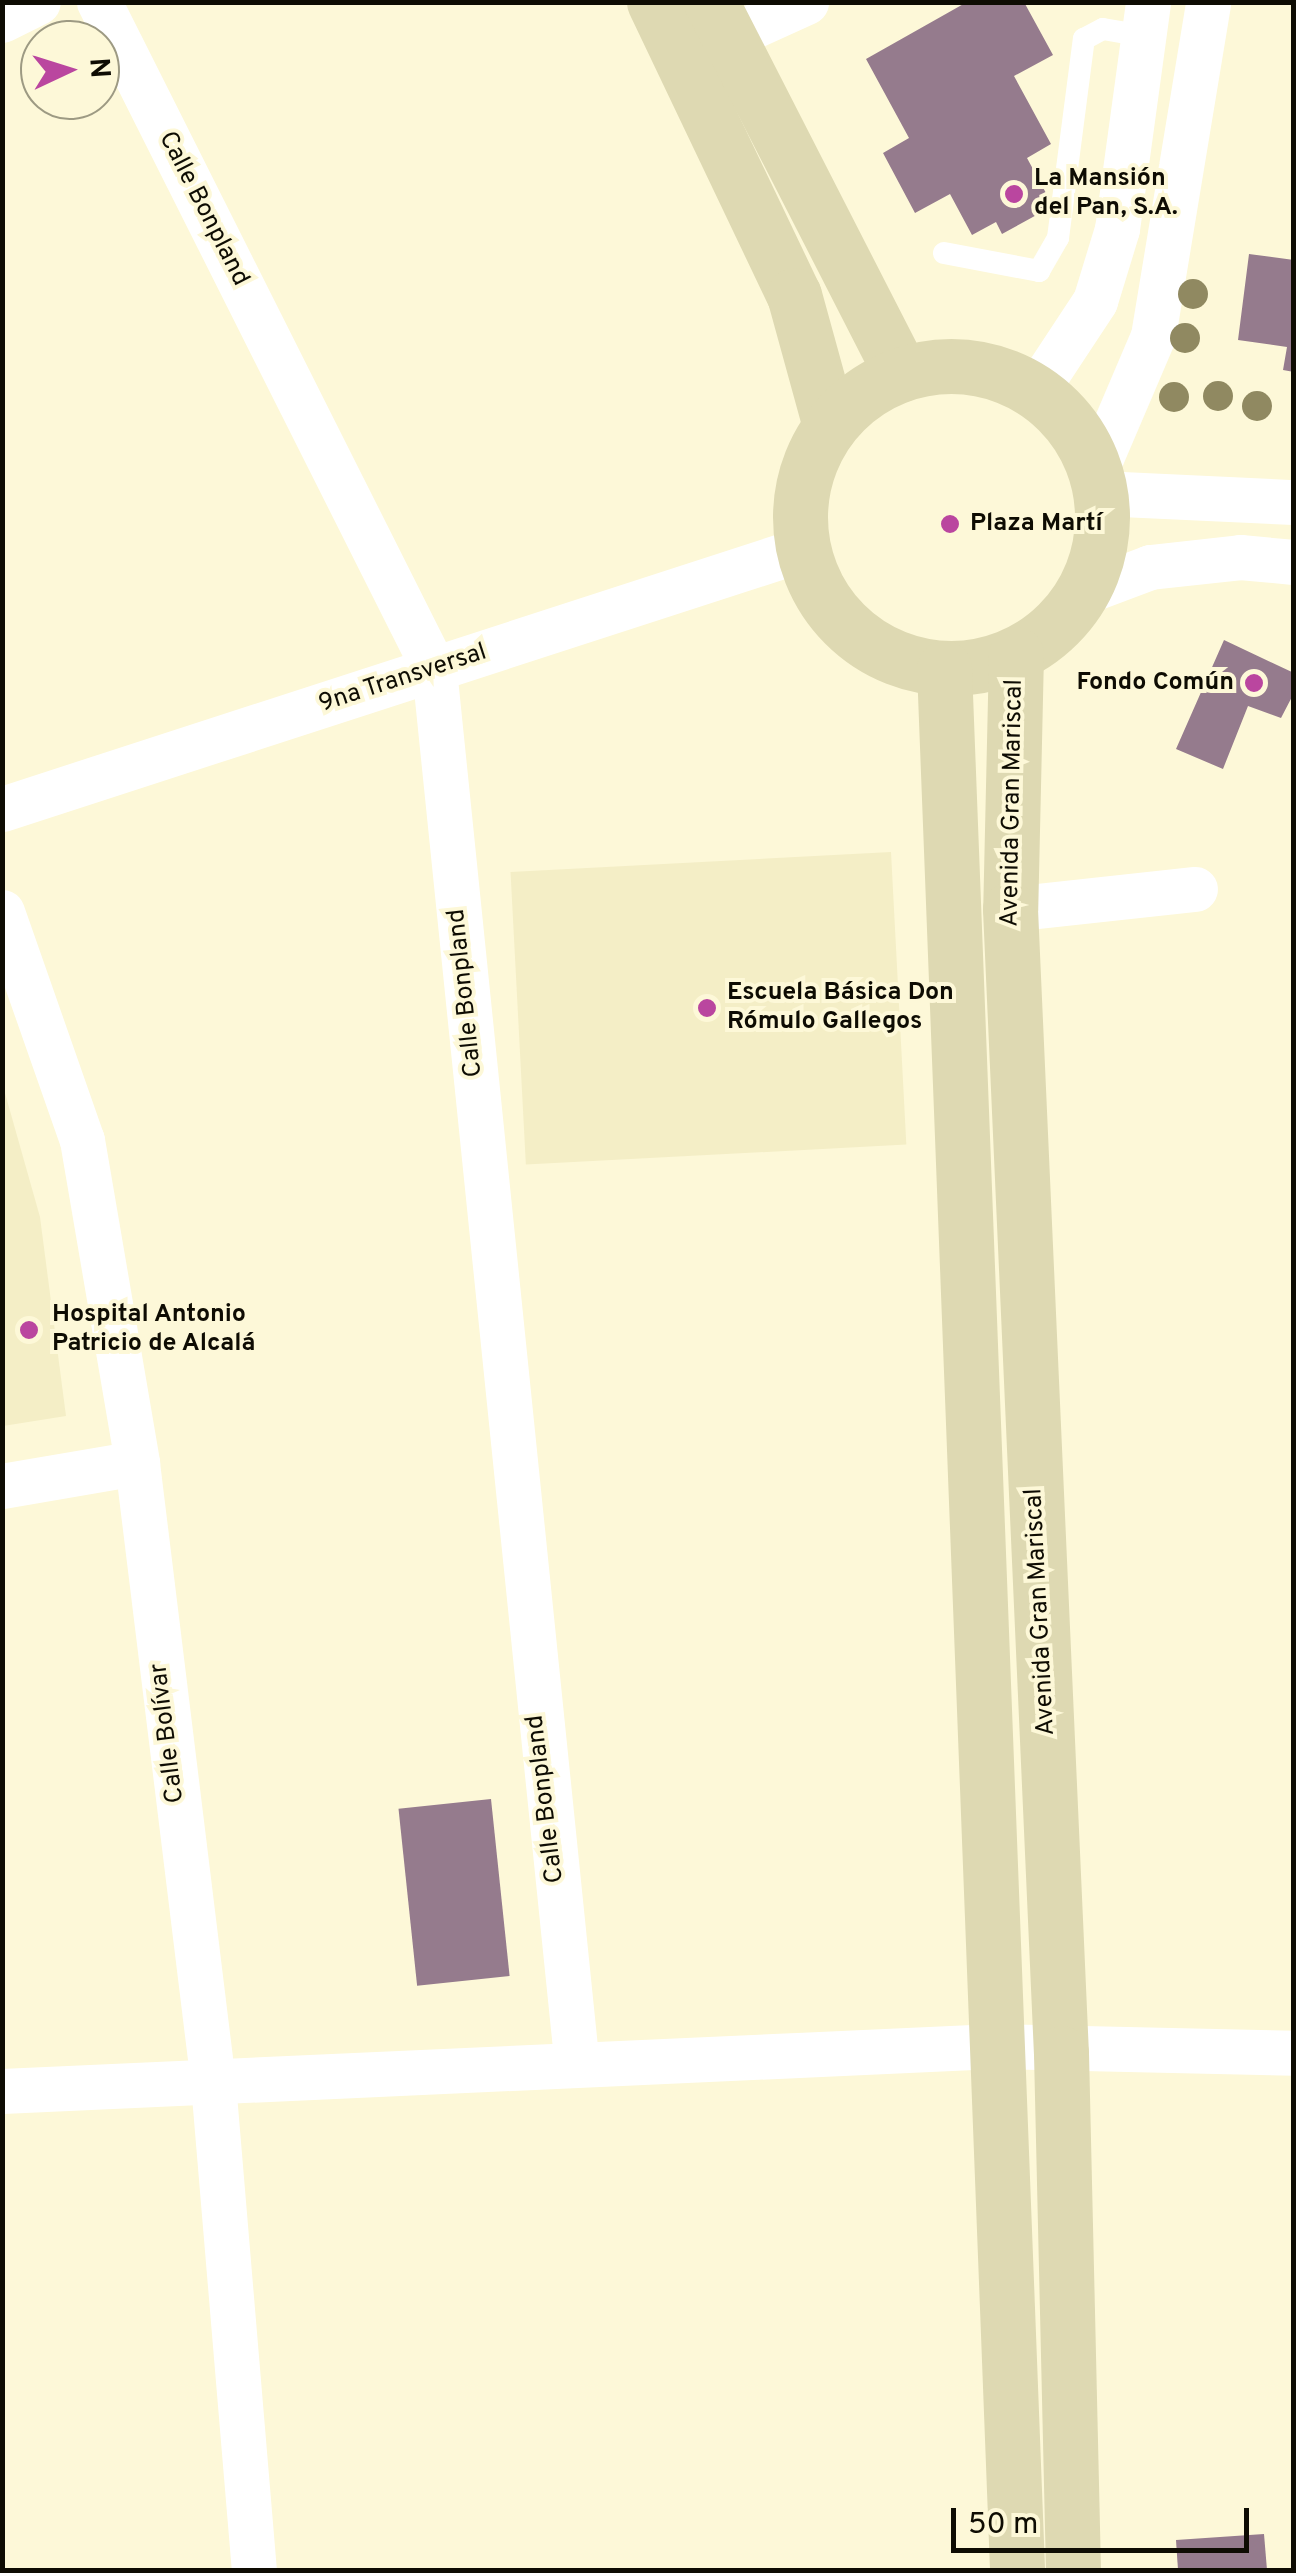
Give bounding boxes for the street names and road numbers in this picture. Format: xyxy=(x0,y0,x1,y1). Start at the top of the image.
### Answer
street label: Calle Bonpland xyxy=(151,127,255,291)
street label: 9na Transversal xyxy=(315,638,491,720)
street label: Avenida Gran Mariscal xyxy=(996,679,1030,927)
street label: Calle Bonpland xyxy=(442,907,490,1079)
street label: Avenida Gran Mariscal xyxy=(1020,1488,1062,1736)
street label: Calle Bolívar xyxy=(145,1661,191,1805)
street label: Calle Bonpland xyxy=(521,1713,571,1885)

